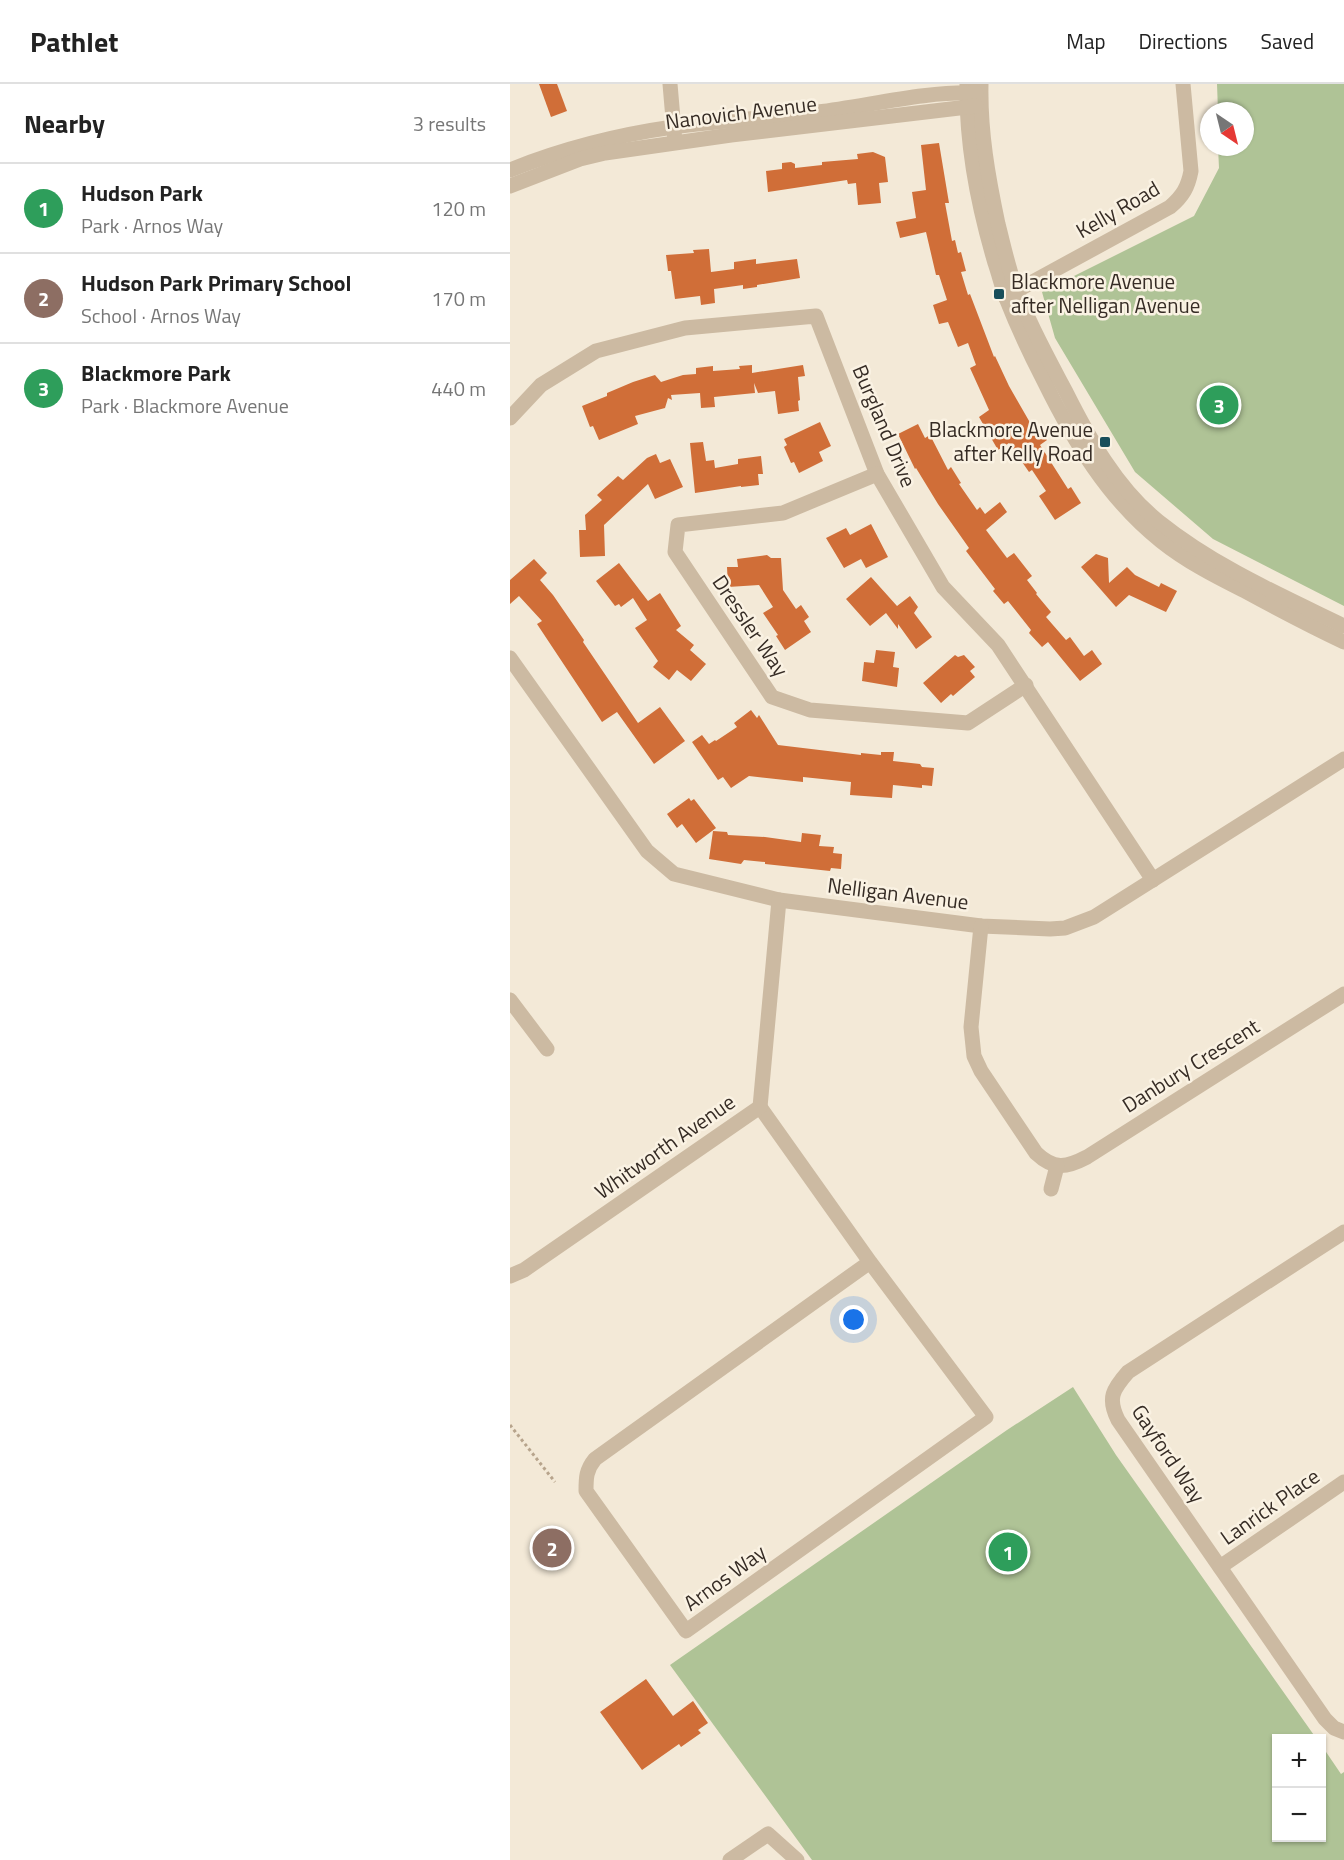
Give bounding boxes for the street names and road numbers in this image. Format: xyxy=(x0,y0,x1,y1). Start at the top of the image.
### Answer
street label: Nanovich Avenue xyxy=(663,87,818,137)
street label: Kelly Road xyxy=(1070,172,1165,246)
street label: Burgland Drive xyxy=(845,359,925,492)
street label: Dressler Way xyxy=(705,568,797,683)
street label: Nelligan Avenue xyxy=(826,868,970,918)
street label: Danbury Crescent xyxy=(1116,1010,1266,1120)
street label: Whitworth Avenue xyxy=(588,1086,741,1207)
street label: Gayford Way xyxy=(1124,1398,1214,1509)
street label: Lanrick Place xyxy=(1213,1460,1326,1552)
street label: Arnos Way xyxy=(676,1536,772,1618)

